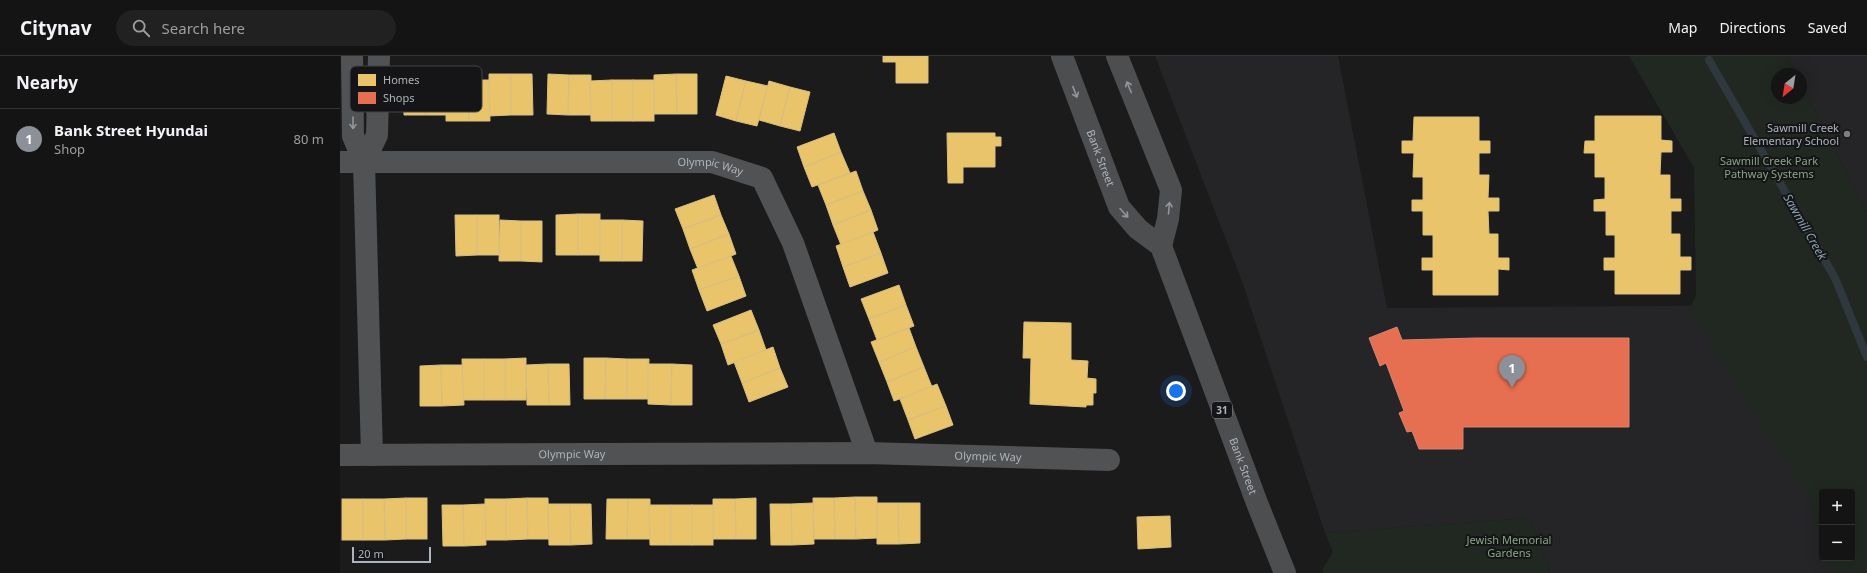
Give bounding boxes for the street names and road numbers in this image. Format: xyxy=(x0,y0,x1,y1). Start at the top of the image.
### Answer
street label: Bank Street xyxy=(1083,127,1119,188)
street label: Olympic Way xyxy=(678,154,746,179)
road number: 31 xyxy=(1212,402,1232,418)
street label: Bank Street xyxy=(1226,435,1261,496)
street label: Olympic Way xyxy=(538,446,606,461)
street label: Olympic Way xyxy=(954,448,1022,464)

